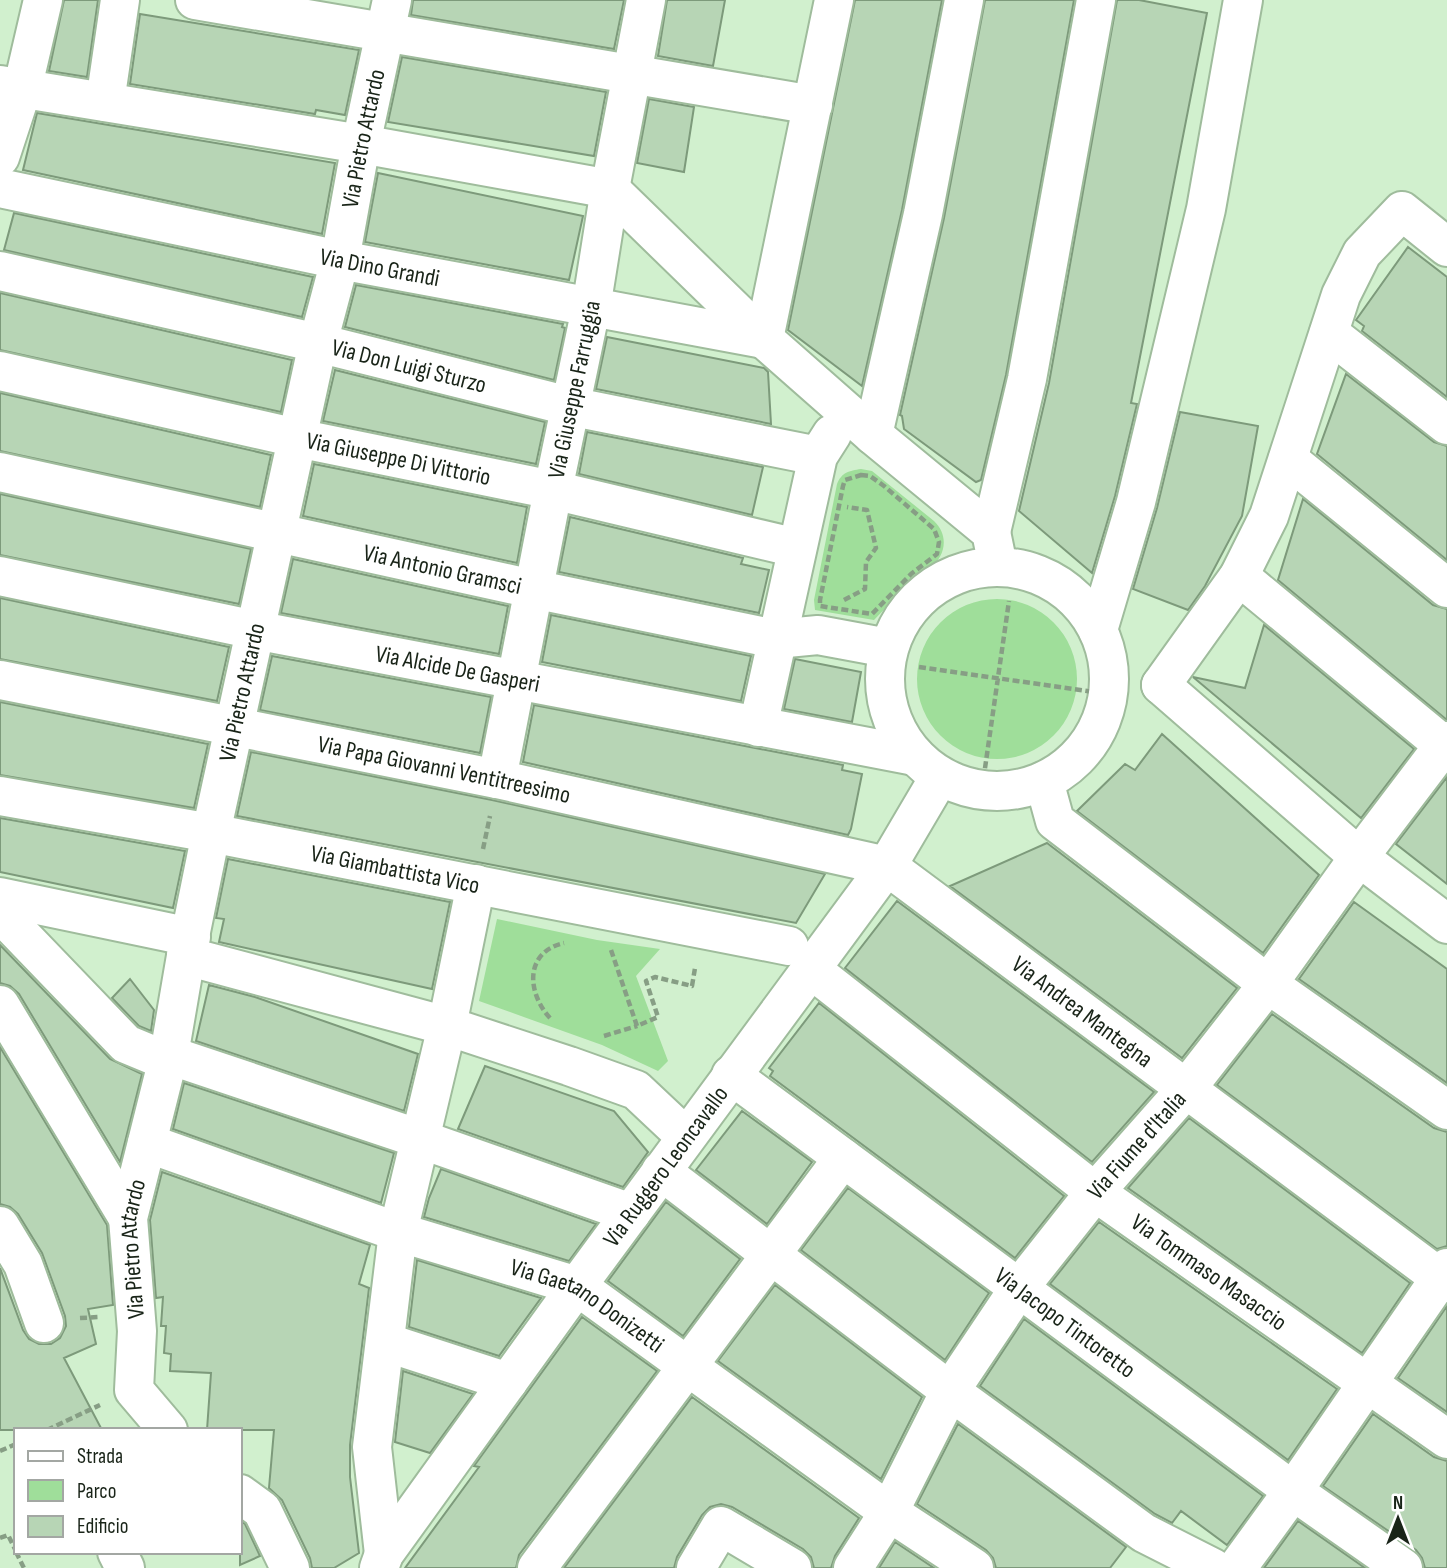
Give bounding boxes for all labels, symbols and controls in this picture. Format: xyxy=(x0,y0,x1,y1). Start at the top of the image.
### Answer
street label: Via Pietro Attardo xyxy=(335,67,391,210)
street label: Via Dino Grandi xyxy=(317,242,442,293)
street label: Via Giuseppe Farruggia xyxy=(541,299,606,481)
street label: Via Don Luigi Sturzo xyxy=(329,333,489,399)
street label: Via Giuseppe Di Vittorio xyxy=(304,426,493,491)
street label: Via Antonio Gramsci xyxy=(361,538,524,601)
street label: Via Pietro Attardo xyxy=(213,620,271,764)
street label: Via Alcide De Gasperi xyxy=(373,639,542,699)
street label: Via Papa Giovanni Ventitreesimo xyxy=(315,729,573,809)
street label: Via Giambattista Vico xyxy=(308,838,482,900)
street label: Via Andrea Mantegna xyxy=(1006,950,1159,1073)
street label: Via Ruggero Leoncavallo xyxy=(597,1080,734,1252)
street label: Via Fiume d'Italia xyxy=(1081,1085,1192,1205)
street label: Via Pietro Attardo xyxy=(113,1176,152,1320)
street label: Via Tommaso Masaccio xyxy=(1125,1207,1293,1337)
street label: Via Gaetano Donizetti xyxy=(507,1252,670,1359)
street label: Via Jacopo Tintoretto xyxy=(989,1261,1142,1384)
legend xyxy=(14,1428,242,1554)
text: Strada xyxy=(77,1444,123,1469)
text: Parco xyxy=(77,1479,116,1504)
north arrow xyxy=(1363,1484,1433,1554)
text: N xyxy=(1393,1492,1403,1515)
text: Edificio xyxy=(77,1514,128,1539)

